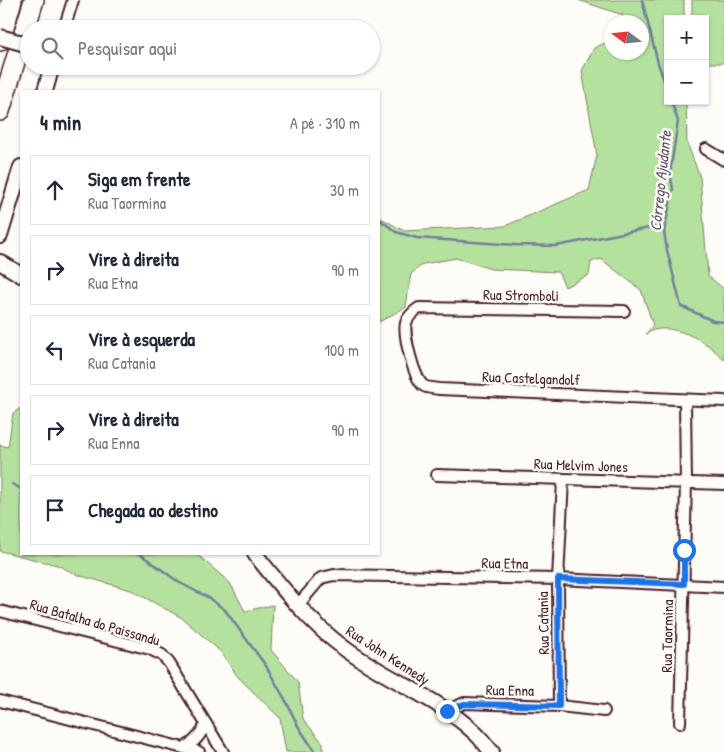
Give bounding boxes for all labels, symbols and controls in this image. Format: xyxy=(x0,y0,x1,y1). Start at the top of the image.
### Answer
north arrow xyxy=(604,15,649,60)
map controls xyxy=(664,15,709,105)
button: + xyxy=(664,15,709,60)
search box xyxy=(20,20,380,75)
icon: search xyxy=(38,34,66,62)
text: Pesquisar aqui xyxy=(78,35,177,61)
button: − xyxy=(664,60,709,105)
text: 4 min xyxy=(40,108,81,137)
text: A pé · 310 m xyxy=(290,112,360,134)
water label: Córrego Ajudante xyxy=(644,129,676,232)
text: Siga em frente xyxy=(88,166,191,192)
icon: ahead xyxy=(41,176,69,204)
text: 30 m xyxy=(330,179,359,201)
text: Rua Taormina xyxy=(88,192,166,214)
text: Vire à direita xyxy=(88,246,179,272)
icon: right xyxy=(41,256,69,284)
text: 90 m xyxy=(331,259,359,281)
text: Rua Etna xyxy=(88,272,138,294)
street label: Rua Stromboli xyxy=(483,284,559,306)
text: Vire à esquerda xyxy=(88,326,195,352)
icon: left xyxy=(41,336,69,364)
text: 100 m xyxy=(324,339,359,361)
text: Rua Catania xyxy=(88,352,156,374)
street label: Rua Castelgandolf xyxy=(482,366,581,390)
text: Vire à direita xyxy=(88,406,179,432)
icon: right xyxy=(41,416,69,444)
text: 90 m xyxy=(331,419,359,441)
text: Rua Enna xyxy=(88,432,139,454)
street label: Rua Melvim Jones xyxy=(534,453,629,477)
icon: arrive xyxy=(41,496,69,524)
text: Chegada ao destino xyxy=(88,497,218,523)
route start xyxy=(673,539,696,562)
street label: Rua Etna xyxy=(482,552,529,574)
street label: Rua Catania xyxy=(532,591,554,655)
street label: Rua Batalha do Paissandu xyxy=(28,593,162,651)
street label: Rua Taormina xyxy=(656,599,678,673)
street label: Rua John Kennedy xyxy=(342,620,434,690)
street label: Rua Enna xyxy=(486,679,534,701)
route end xyxy=(436,700,459,723)

